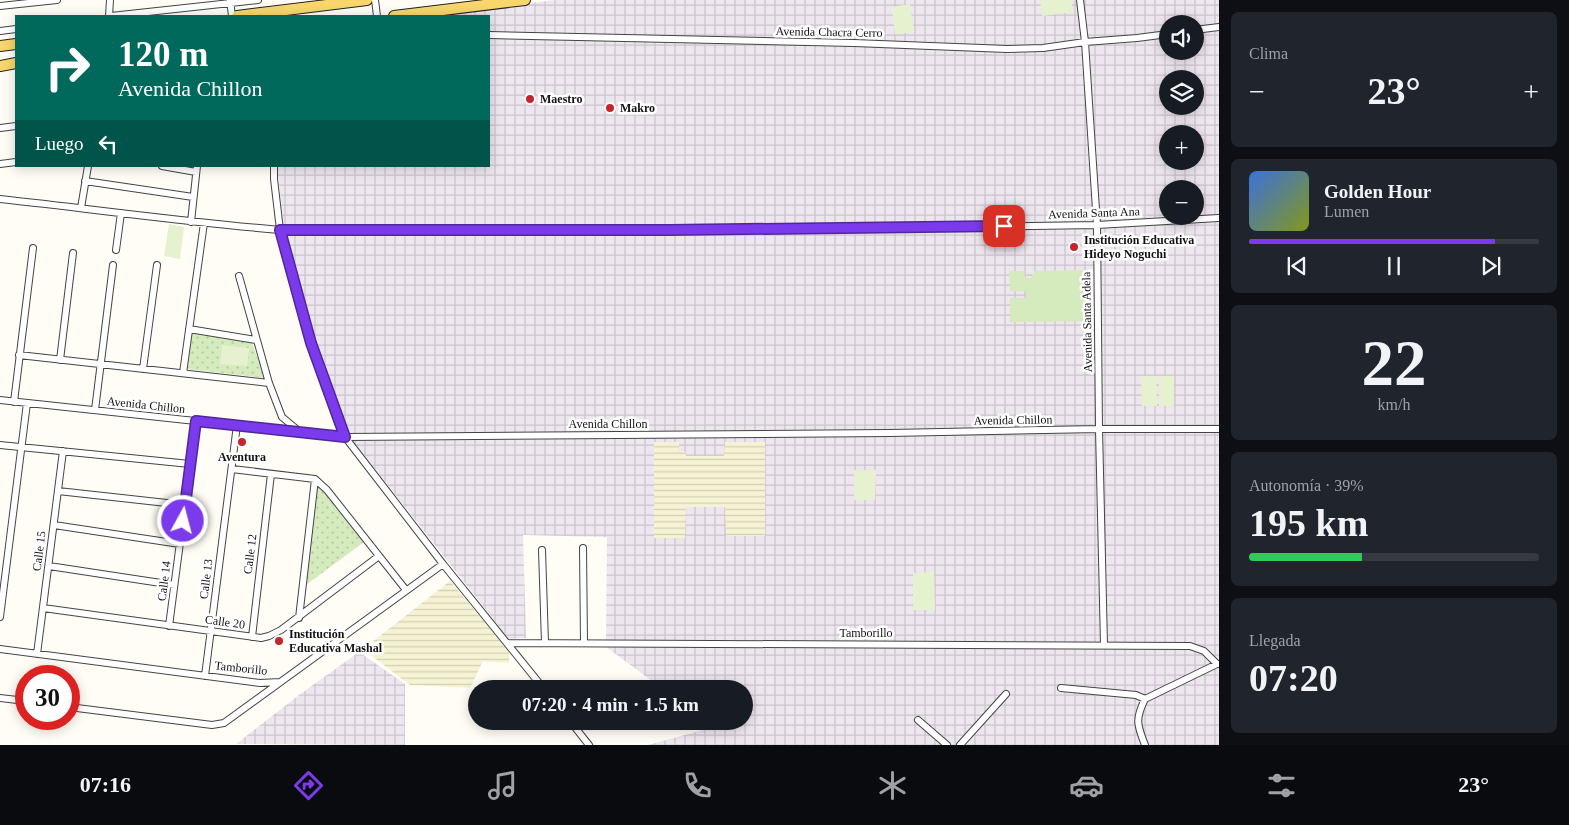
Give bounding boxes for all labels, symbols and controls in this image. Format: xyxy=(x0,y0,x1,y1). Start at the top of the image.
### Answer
map controls xyxy=(1159,15,1204,225)
button: sound xyxy=(1159,15,1204,60)
street label: Avenida Chacra Cerro xyxy=(775,24,883,40)
icon: right xyxy=(35,35,100,100)
text: 120 m xyxy=(118,35,208,74)
text: Clima xyxy=(1249,45,1288,62)
button: layers xyxy=(1159,70,1204,115)
text: 23° xyxy=(1367,70,1421,112)
text: Avenida Chillon xyxy=(118,76,262,101)
text: − xyxy=(1249,76,1265,107)
text: + xyxy=(1523,76,1539,107)
place label: Maestro xyxy=(540,92,582,106)
marker: Maestro xyxy=(524,93,536,105)
place label: Makro xyxy=(620,101,655,115)
marker: Makro xyxy=(604,102,616,114)
button: + xyxy=(1159,125,1204,170)
icon: left xyxy=(94,130,122,158)
text: Luego xyxy=(35,133,84,154)
button: − xyxy=(1159,180,1204,225)
text: Golden Hour xyxy=(1324,181,1431,202)
text: Lumen xyxy=(1324,203,1369,220)
street label: Avenida Santa Ana xyxy=(1048,204,1141,222)
pin xyxy=(983,205,1025,247)
icon: arrive xyxy=(990,212,1018,240)
place label: Institución Educativa Hideyo Noguchi xyxy=(1084,233,1194,261)
marker: Institución Educativa Hideyo Noguchi xyxy=(1068,241,1080,253)
icon: previous xyxy=(1283,252,1311,280)
icon: pause xyxy=(1380,252,1408,280)
icon: next xyxy=(1477,252,1505,280)
street label: Avenida Santa Adela xyxy=(1079,271,1095,372)
text: 22 xyxy=(1362,327,1427,399)
street label: Avenida Chillon xyxy=(106,394,186,416)
text: km/h xyxy=(1378,396,1410,413)
street label: Avenida Chillon xyxy=(973,412,1053,428)
street label: Avenida Chillon xyxy=(569,417,647,431)
marker: Aventura xyxy=(236,436,248,448)
place label: Aventura xyxy=(218,450,266,464)
text: Autonomía · 39% xyxy=(1249,477,1364,494)
position arrow xyxy=(156,494,208,546)
text: 195 km xyxy=(1249,502,1368,544)
street label: Calle 15 xyxy=(30,530,48,572)
street label: Calle 12 xyxy=(241,533,259,575)
street label: Calle 13 xyxy=(197,558,215,600)
street label: Calle 14 xyxy=(155,560,173,602)
street label: Calle 20 xyxy=(204,612,246,632)
street label: Tamborillo xyxy=(839,626,893,640)
place label: Institución Educativa Mashal xyxy=(289,627,383,655)
text: Llegada xyxy=(1249,632,1301,649)
marker: Institución Educativa Mashal xyxy=(273,635,285,647)
text: 07:20 xyxy=(1249,657,1338,699)
street label: Tamborillo xyxy=(214,658,268,678)
speed limit sign: 30 xyxy=(15,665,80,730)
text: 07:20 · 4 min · 1.5 km xyxy=(522,694,699,715)
icon: directions xyxy=(291,768,326,803)
icon: music xyxy=(485,768,520,803)
icon: phone xyxy=(680,768,715,803)
icon: climate xyxy=(875,768,910,803)
icon: car xyxy=(1069,768,1104,803)
icon: filters xyxy=(1264,768,1299,803)
text: 07:16 xyxy=(80,772,131,797)
text: 23° xyxy=(1458,772,1489,797)

